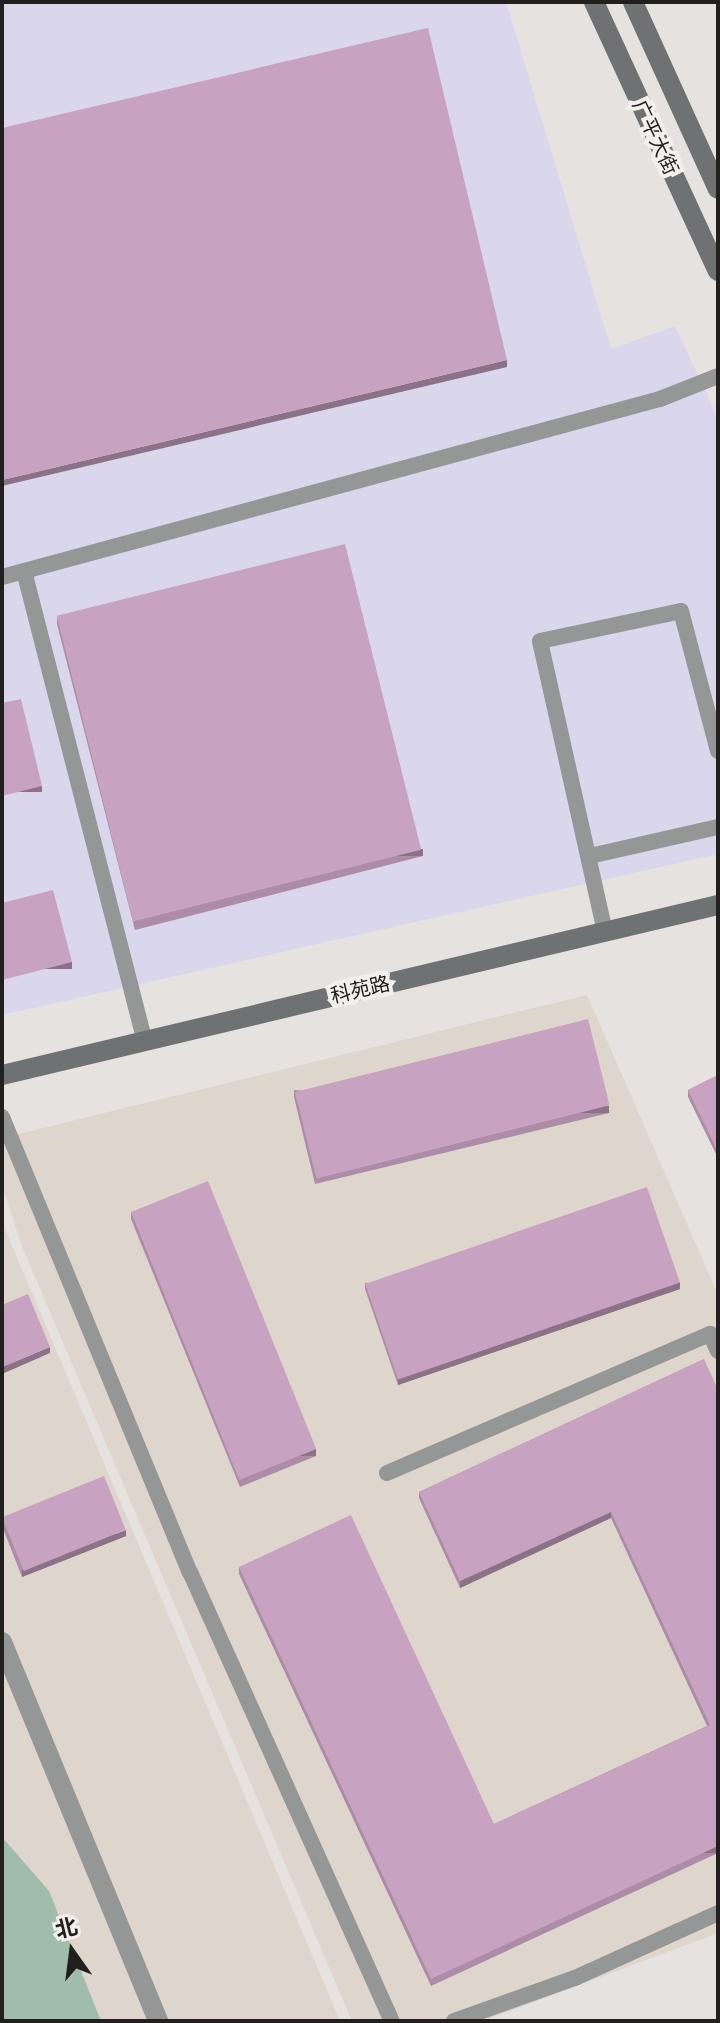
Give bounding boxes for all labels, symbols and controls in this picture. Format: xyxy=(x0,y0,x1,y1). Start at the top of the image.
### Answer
street label: 广平大街 xyxy=(628,96,684,178)
street label: 科苑路 xyxy=(328,971,392,1007)
text: 北 xyxy=(52,1910,80,1945)
north arrow xyxy=(32,1911,112,1991)

